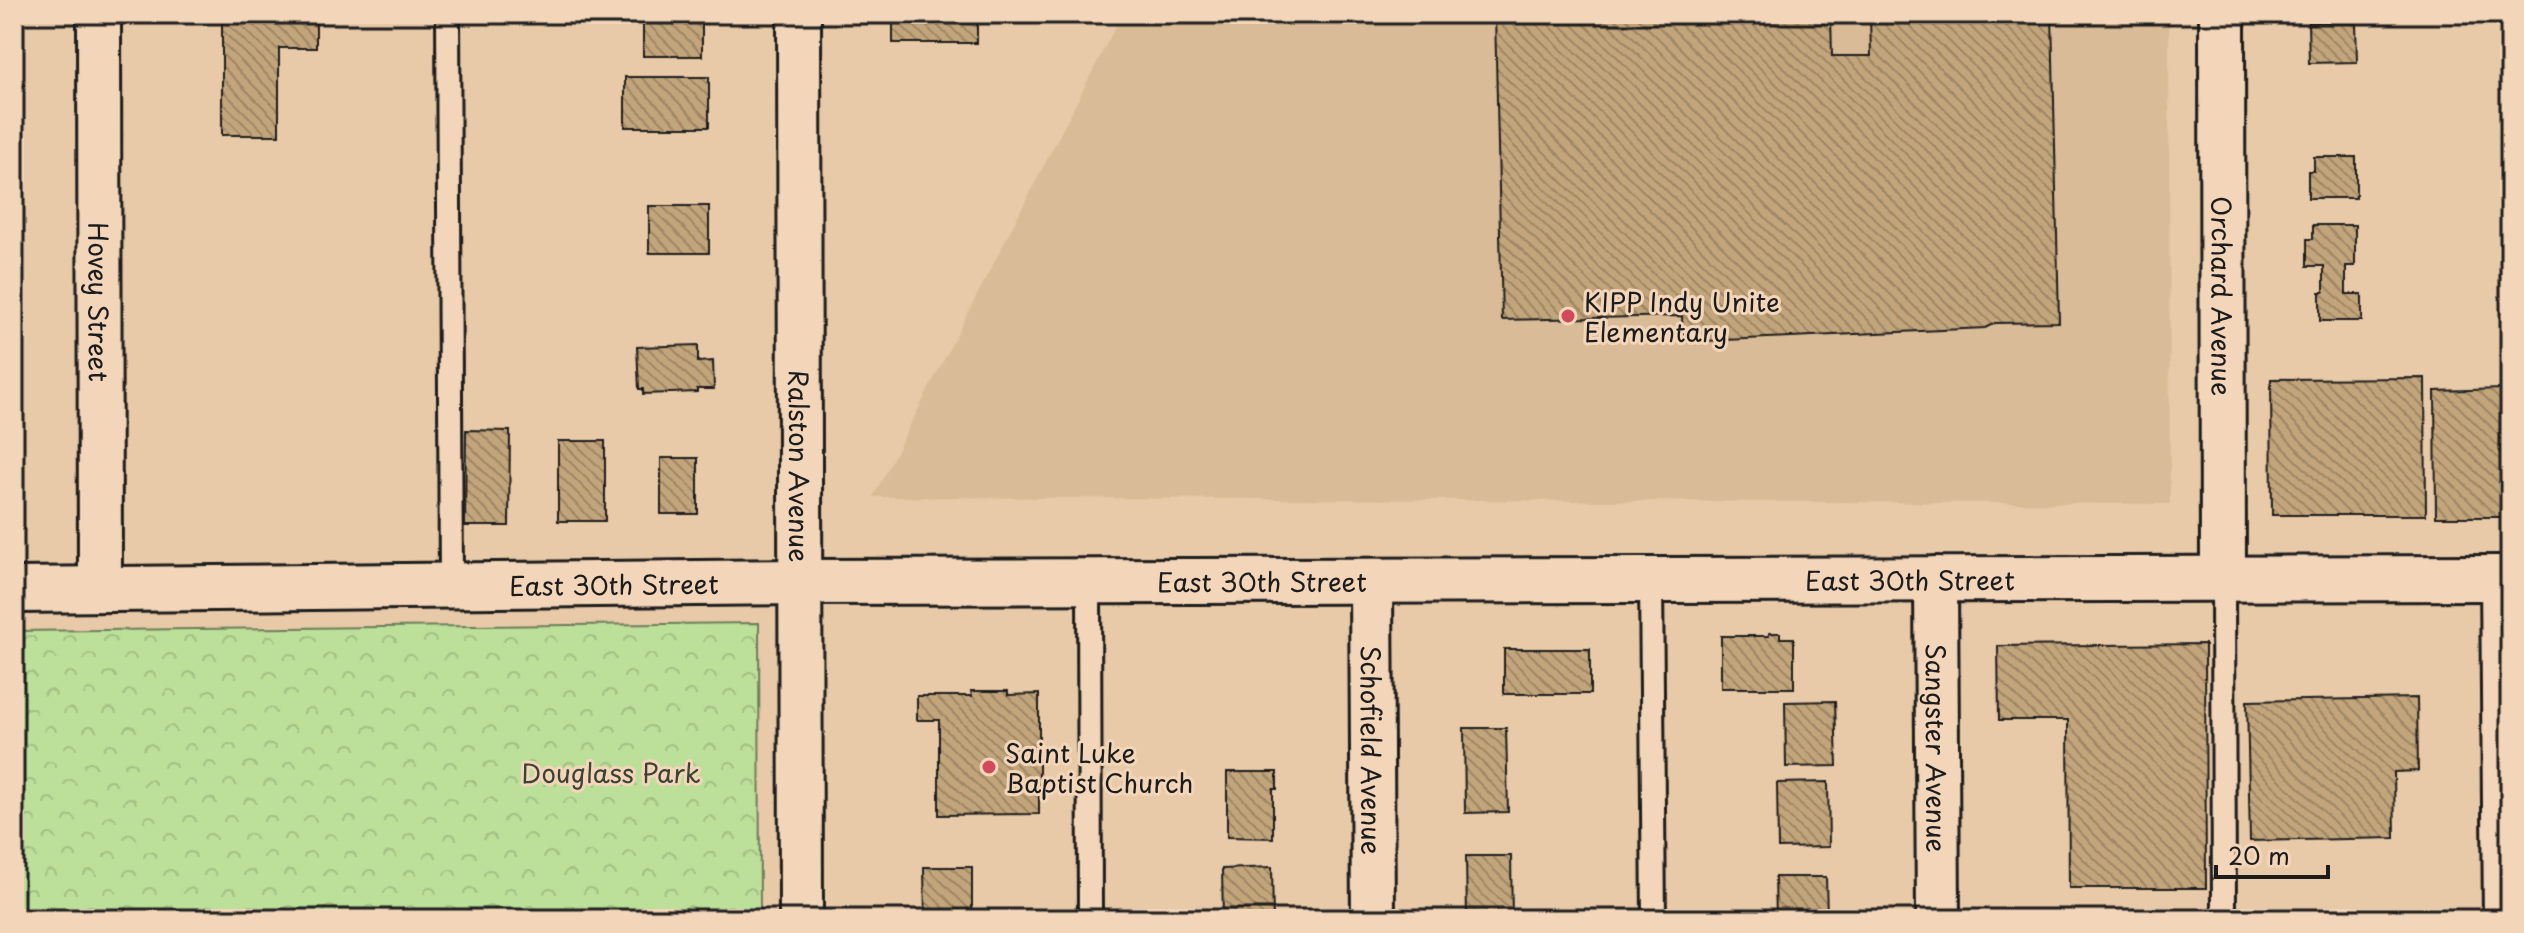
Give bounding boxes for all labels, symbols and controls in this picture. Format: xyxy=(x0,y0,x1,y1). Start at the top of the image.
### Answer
street label: Orchard Avenue xyxy=(2203,196,2242,396)
street label: Hovey Street xyxy=(80,222,119,382)
place label: KIPP Indy Unite Elementary xyxy=(1584,282,1780,351)
marker: KIPP Indy Unite Elementary xyxy=(1559,307,1577,325)
street label: Ralston Avenue xyxy=(780,370,820,562)
street label: East 30th Street xyxy=(1805,560,2015,599)
street label: East 30th Street xyxy=(1157,561,1367,601)
street label: East 30th Street xyxy=(509,563,719,604)
street label: Sangster Avenue xyxy=(1917,643,1957,853)
street label: Schofield Avenue xyxy=(1352,645,1392,855)
place label: Saint Luke Baptist Church xyxy=(1005,733,1193,802)
park label: Douglass Park xyxy=(521,753,701,792)
marker: Saint Luke Baptist Church xyxy=(980,758,998,776)
scale bar xyxy=(2216,829,2328,879)
text: 20 m xyxy=(2228,837,2290,873)

